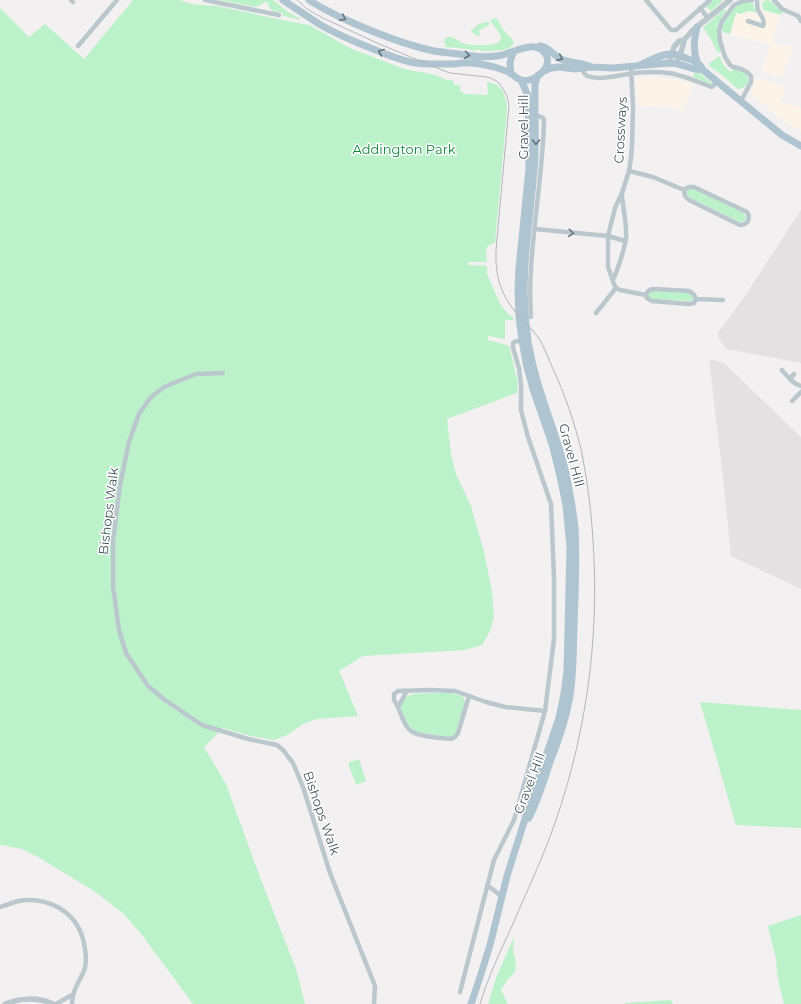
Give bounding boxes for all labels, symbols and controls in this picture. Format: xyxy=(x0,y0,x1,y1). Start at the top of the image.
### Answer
one-way arrow xyxy=(339,13,346,21)
one-way arrow xyxy=(378,49,385,57)
one-way arrow xyxy=(464,50,470,59)
one-way arrow xyxy=(556,53,564,61)
street label: Gravel Hill xyxy=(515,95,531,159)
street label: Crossways xyxy=(610,96,630,164)
one-way arrow xyxy=(532,139,540,145)
park label: Addington Park xyxy=(352,141,456,157)
one-way arrow xyxy=(568,228,574,237)
street label: Gravel Hill xyxy=(556,422,588,488)
street label: Bishops Walk xyxy=(95,466,121,556)
street label: Gravel Hill xyxy=(510,750,548,816)
street label: Bishops Walk xyxy=(300,769,344,857)

